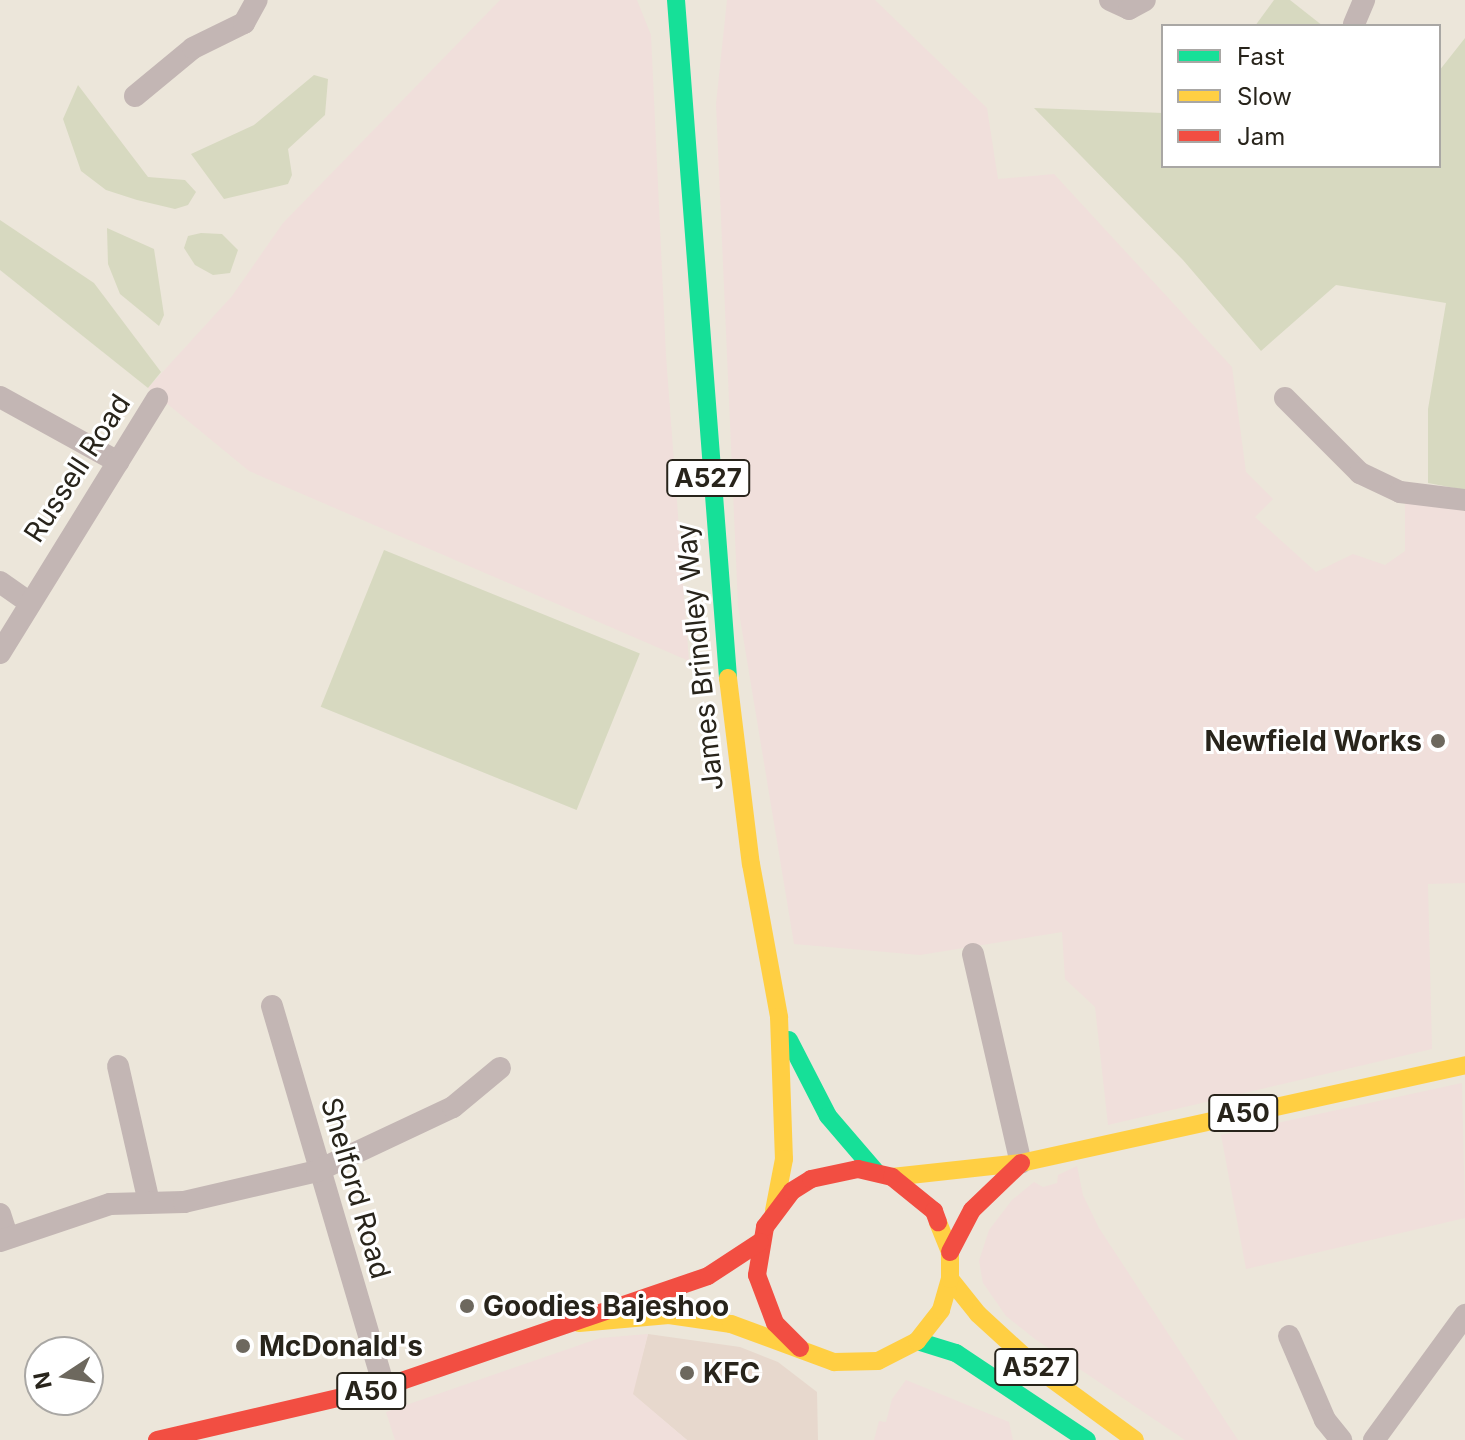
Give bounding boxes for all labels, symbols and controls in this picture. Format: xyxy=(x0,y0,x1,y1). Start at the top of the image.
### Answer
legend xyxy=(1161,24,1441,168)
text: Fast xyxy=(1237,42,1285,71)
text: Slow xyxy=(1237,82,1292,111)
text: Jam xyxy=(1237,122,1285,151)
street label: Russell Road xyxy=(17,388,137,548)
road number: A527 xyxy=(666,456,750,500)
street label: James Brindley Way xyxy=(668,522,730,792)
place label: Newfield Works xyxy=(1204,724,1422,758)
marker: Newfield Works xyxy=(1429,732,1447,750)
road number: A50 xyxy=(1207,1091,1279,1135)
street label: Shelford Road xyxy=(314,1094,398,1282)
place label: Goodies Bajeshoo xyxy=(483,1289,729,1323)
marker: Goodies Bajeshoo xyxy=(458,1297,476,1315)
place label: McDonald's xyxy=(259,1329,423,1363)
north arrow xyxy=(24,1336,104,1416)
marker: McDonald's xyxy=(234,1337,252,1355)
road number: A527 xyxy=(994,1345,1078,1389)
place label: KFC xyxy=(703,1356,760,1390)
marker: KFC xyxy=(678,1364,696,1382)
road number: A50 xyxy=(335,1369,407,1413)
text: N xyxy=(28,1370,57,1391)

